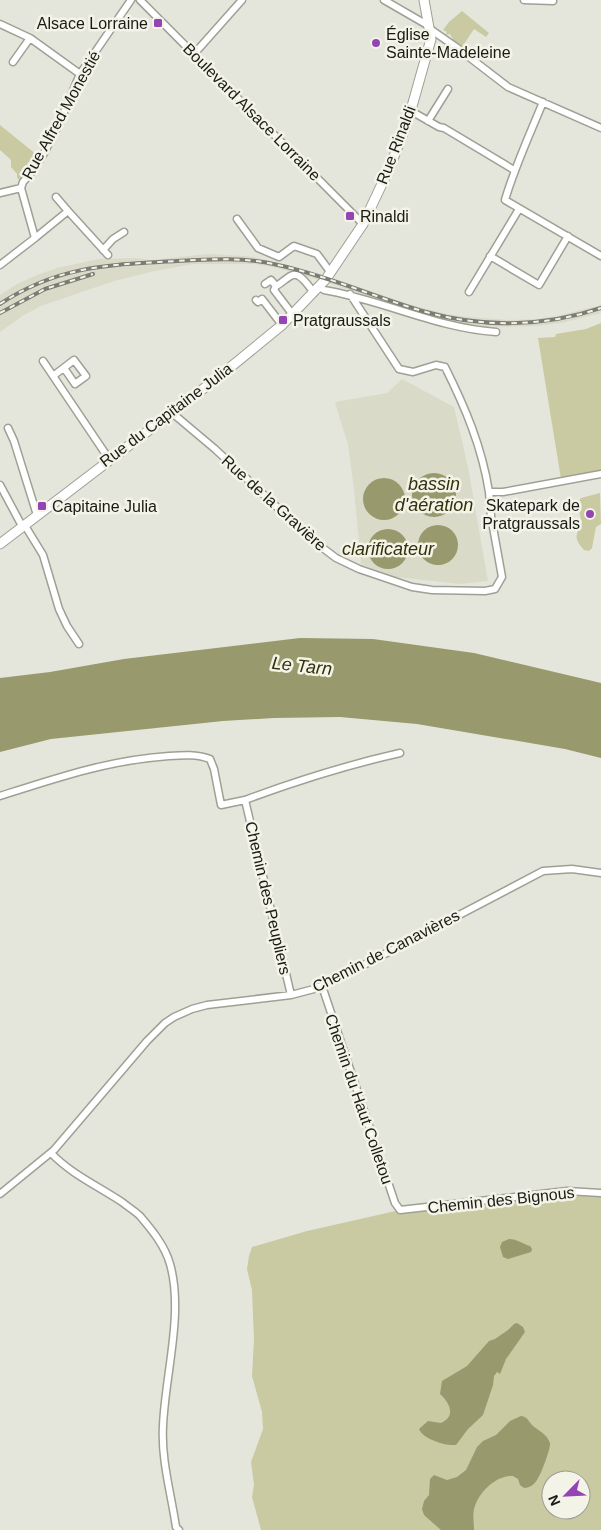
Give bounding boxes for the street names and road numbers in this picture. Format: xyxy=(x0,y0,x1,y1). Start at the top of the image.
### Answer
street label: Boulevard Alsace Lorraine xyxy=(180,40,324,184)
street label: Rue Alfred Monestié xyxy=(19,48,103,182)
street label: Rue Rinaldi xyxy=(373,103,419,187)
street label: Rue du Capitaine Julia xyxy=(97,360,235,470)
street label: Rue de la Gravière xyxy=(218,452,330,554)
street label: Chemin des Peupliers xyxy=(242,820,294,976)
street label: Chemin de Canavières xyxy=(310,906,462,996)
street label: Chemin du Haut Colletou xyxy=(322,1012,396,1186)
street label: Chemin des Bignous xyxy=(427,1184,575,1216)

